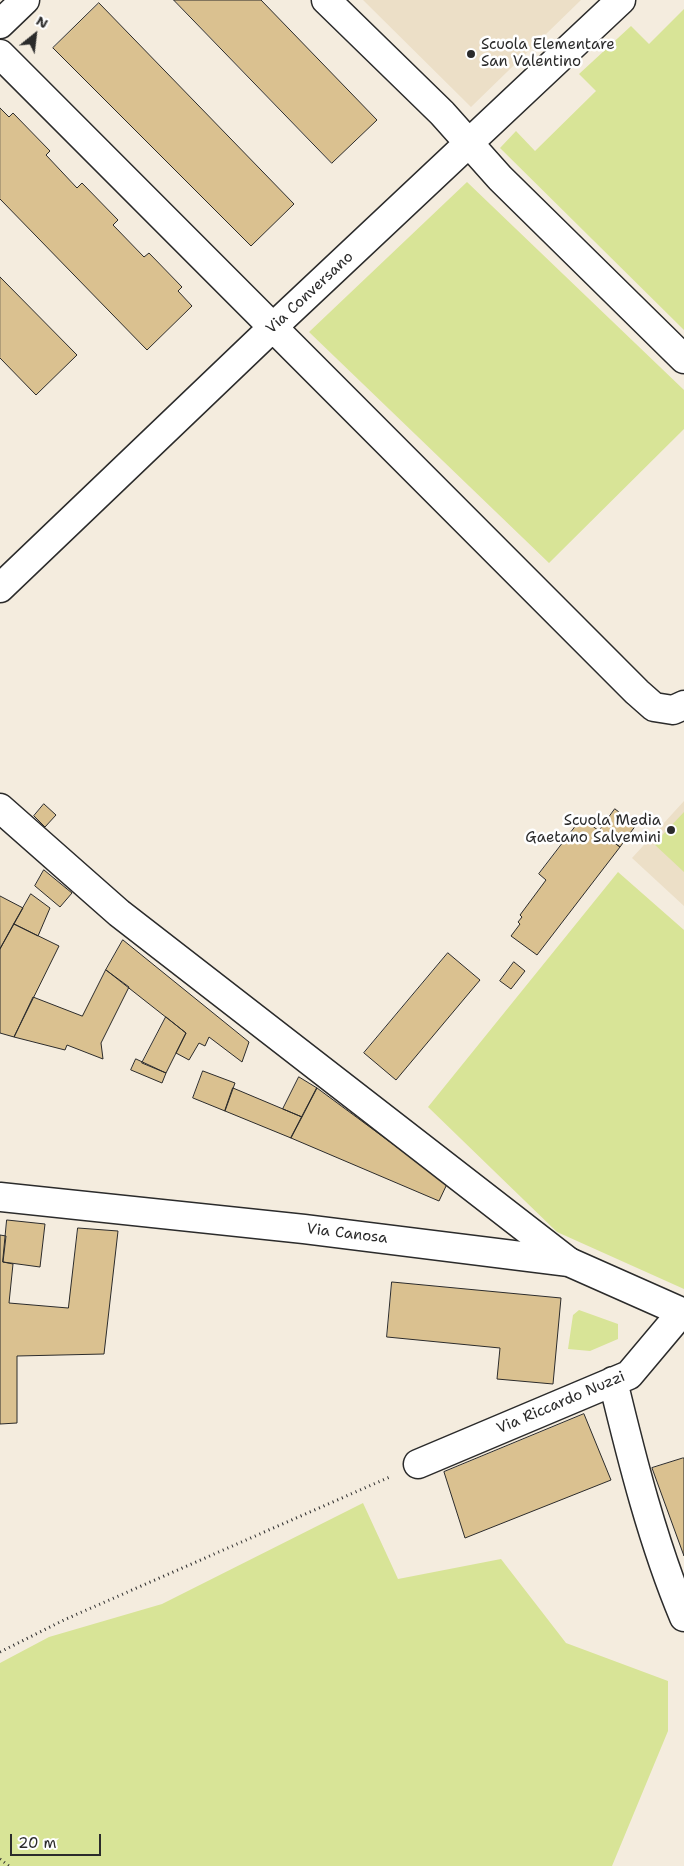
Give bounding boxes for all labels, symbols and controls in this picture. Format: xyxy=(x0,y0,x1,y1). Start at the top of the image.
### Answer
north arrow xyxy=(10,10,60,60)
text: N xyxy=(33,11,51,32)
place label: Scuola Elementare San Valentino xyxy=(481,36,615,71)
marker: Scuola Elementare San Valentino xyxy=(465,48,477,60)
street label: Via Conversano xyxy=(263,248,357,338)
place label: Scuola Media Gaetano Salvemini xyxy=(525,812,661,847)
marker: Scuola Media Gaetano Salvemini xyxy=(665,824,677,836)
street label: Via Canosa xyxy=(305,1220,389,1248)
street label: Via Riccardo Nuzzi xyxy=(494,1368,628,1438)
scale bar xyxy=(12,1824,104,1856)
text: 20 m xyxy=(18,1833,57,1853)

